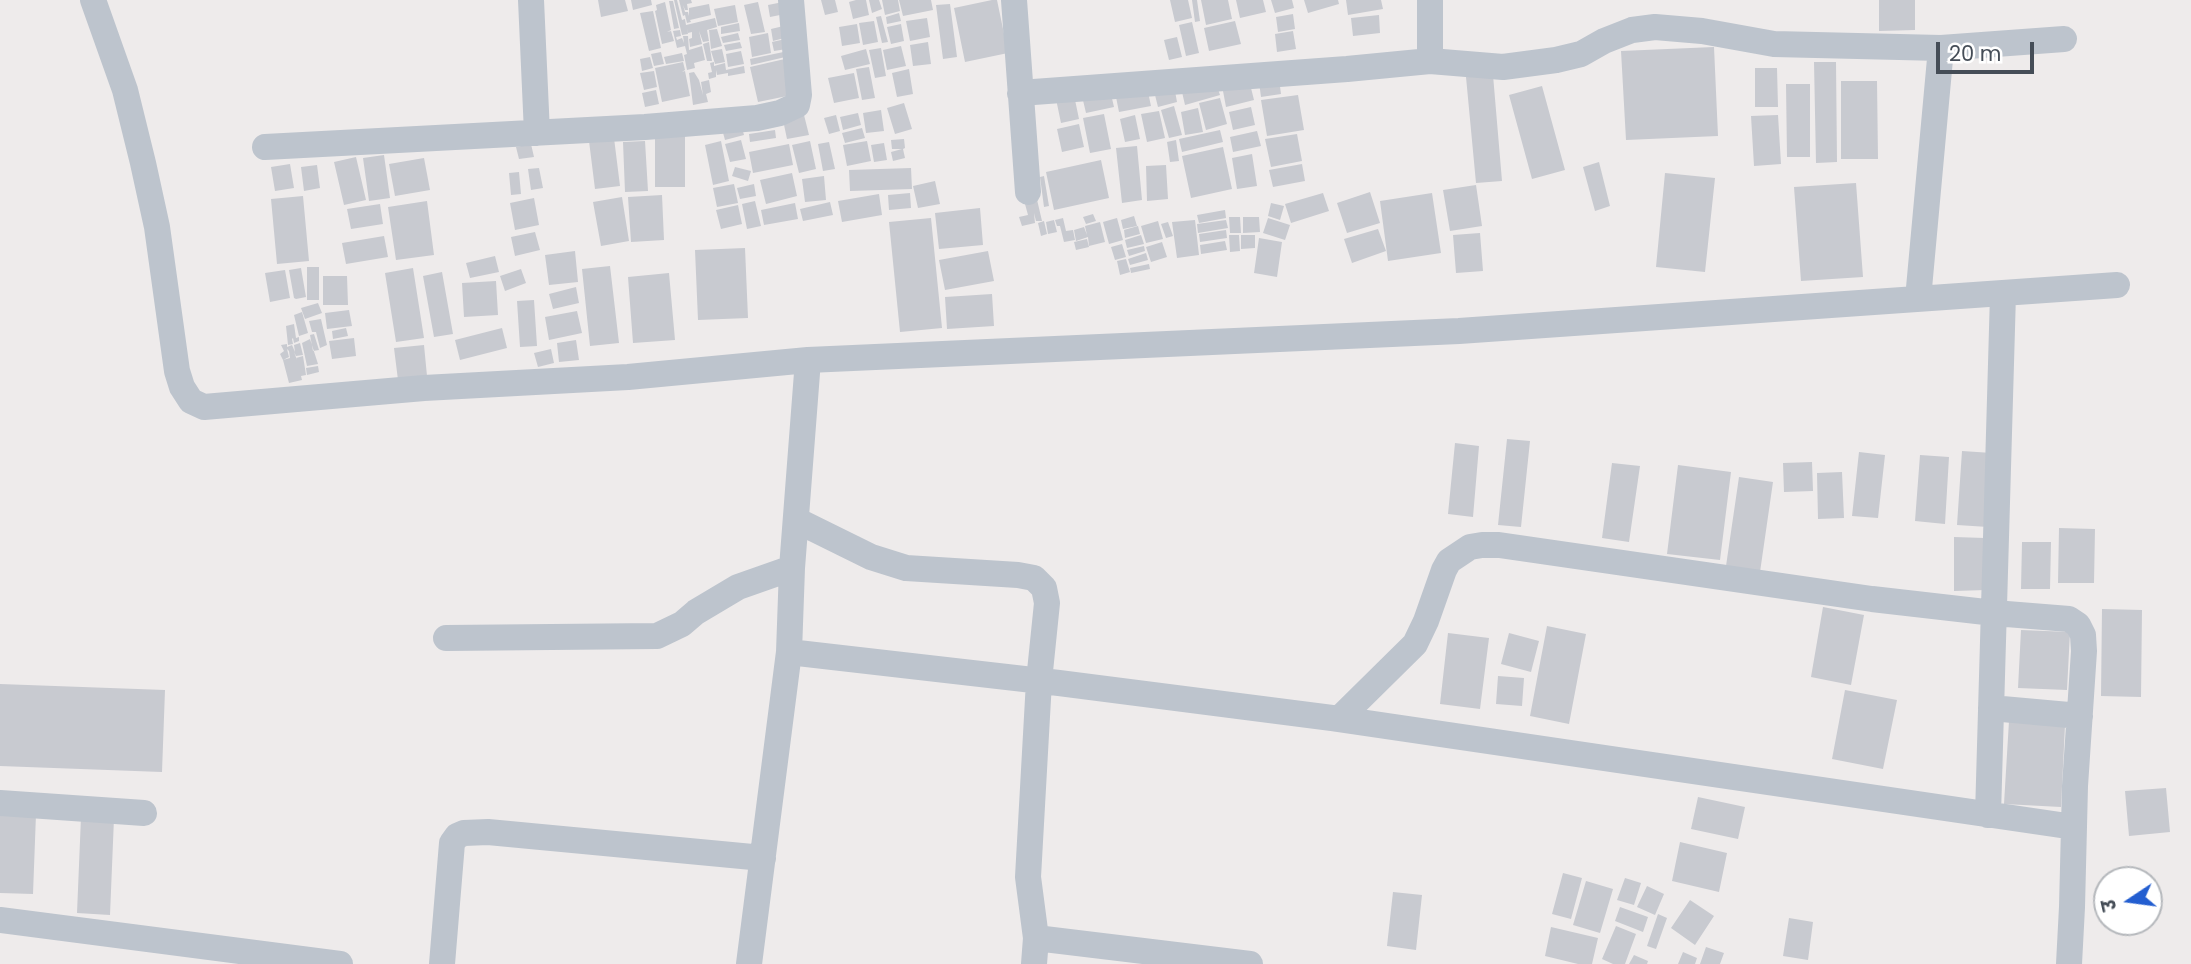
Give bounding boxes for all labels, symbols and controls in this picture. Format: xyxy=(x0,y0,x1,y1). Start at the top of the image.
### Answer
scale bar xyxy=(1939,28,2037,72)
text: 20 m xyxy=(1949,39,2002,68)
north arrow xyxy=(2093,866,2163,936)
text: उ xyxy=(2095,897,2123,914)

